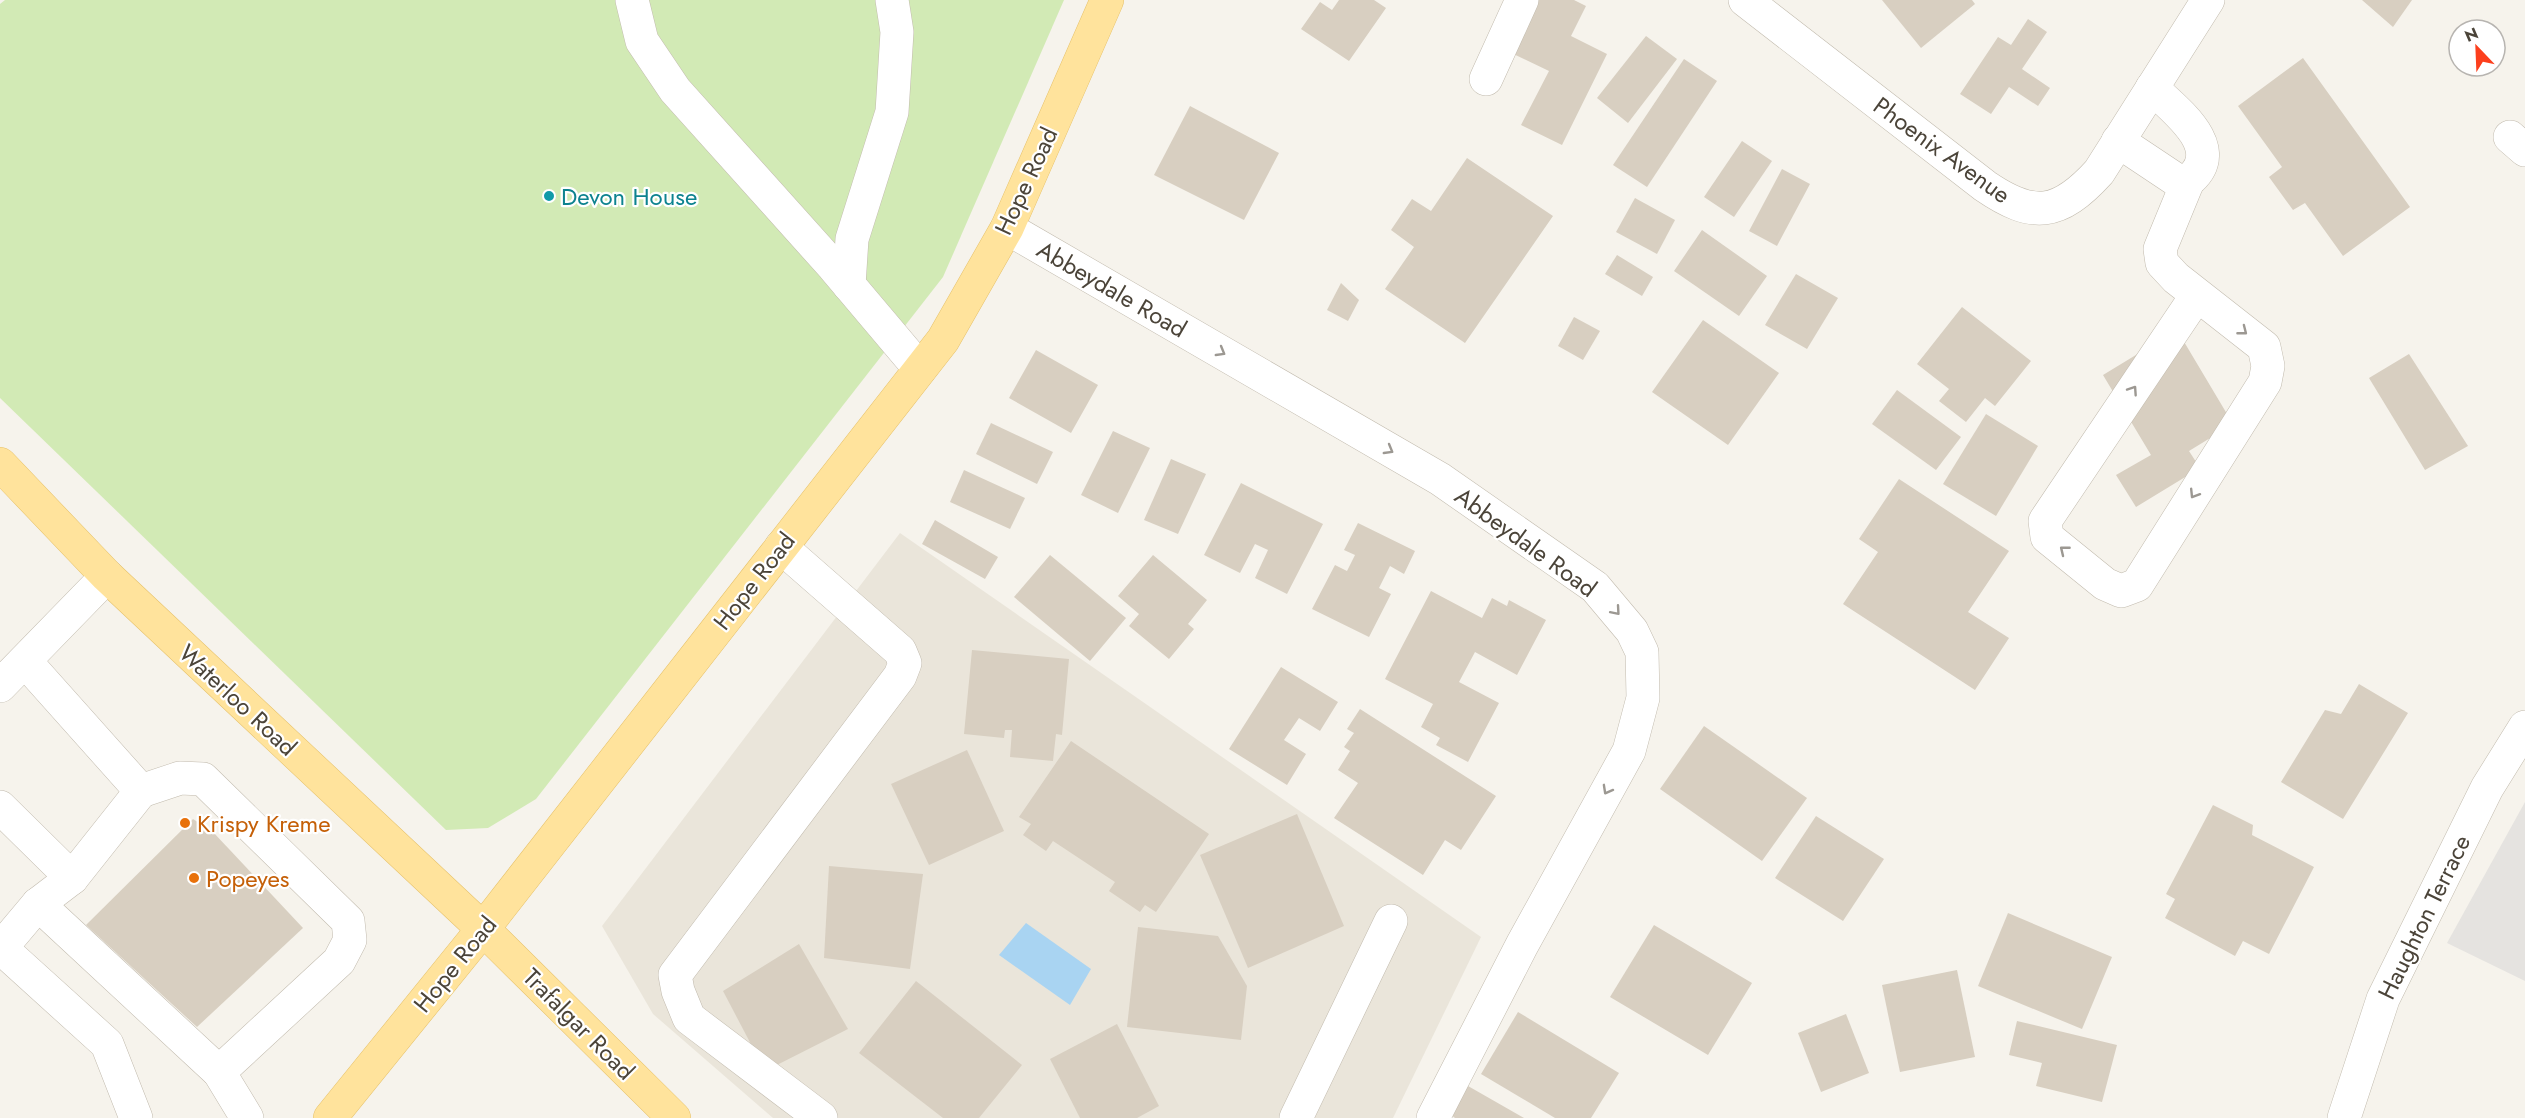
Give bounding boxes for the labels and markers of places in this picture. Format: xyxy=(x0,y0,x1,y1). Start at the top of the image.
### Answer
place label: Devon House xyxy=(561,179,697,214)
marker: Devon House xyxy=(542,189,556,203)
place label: Krispy Kreme xyxy=(197,806,331,841)
marker: Krispy Kreme xyxy=(178,816,192,830)
place label: Popeyes xyxy=(206,861,289,896)
marker: Popeyes xyxy=(187,871,201,885)

